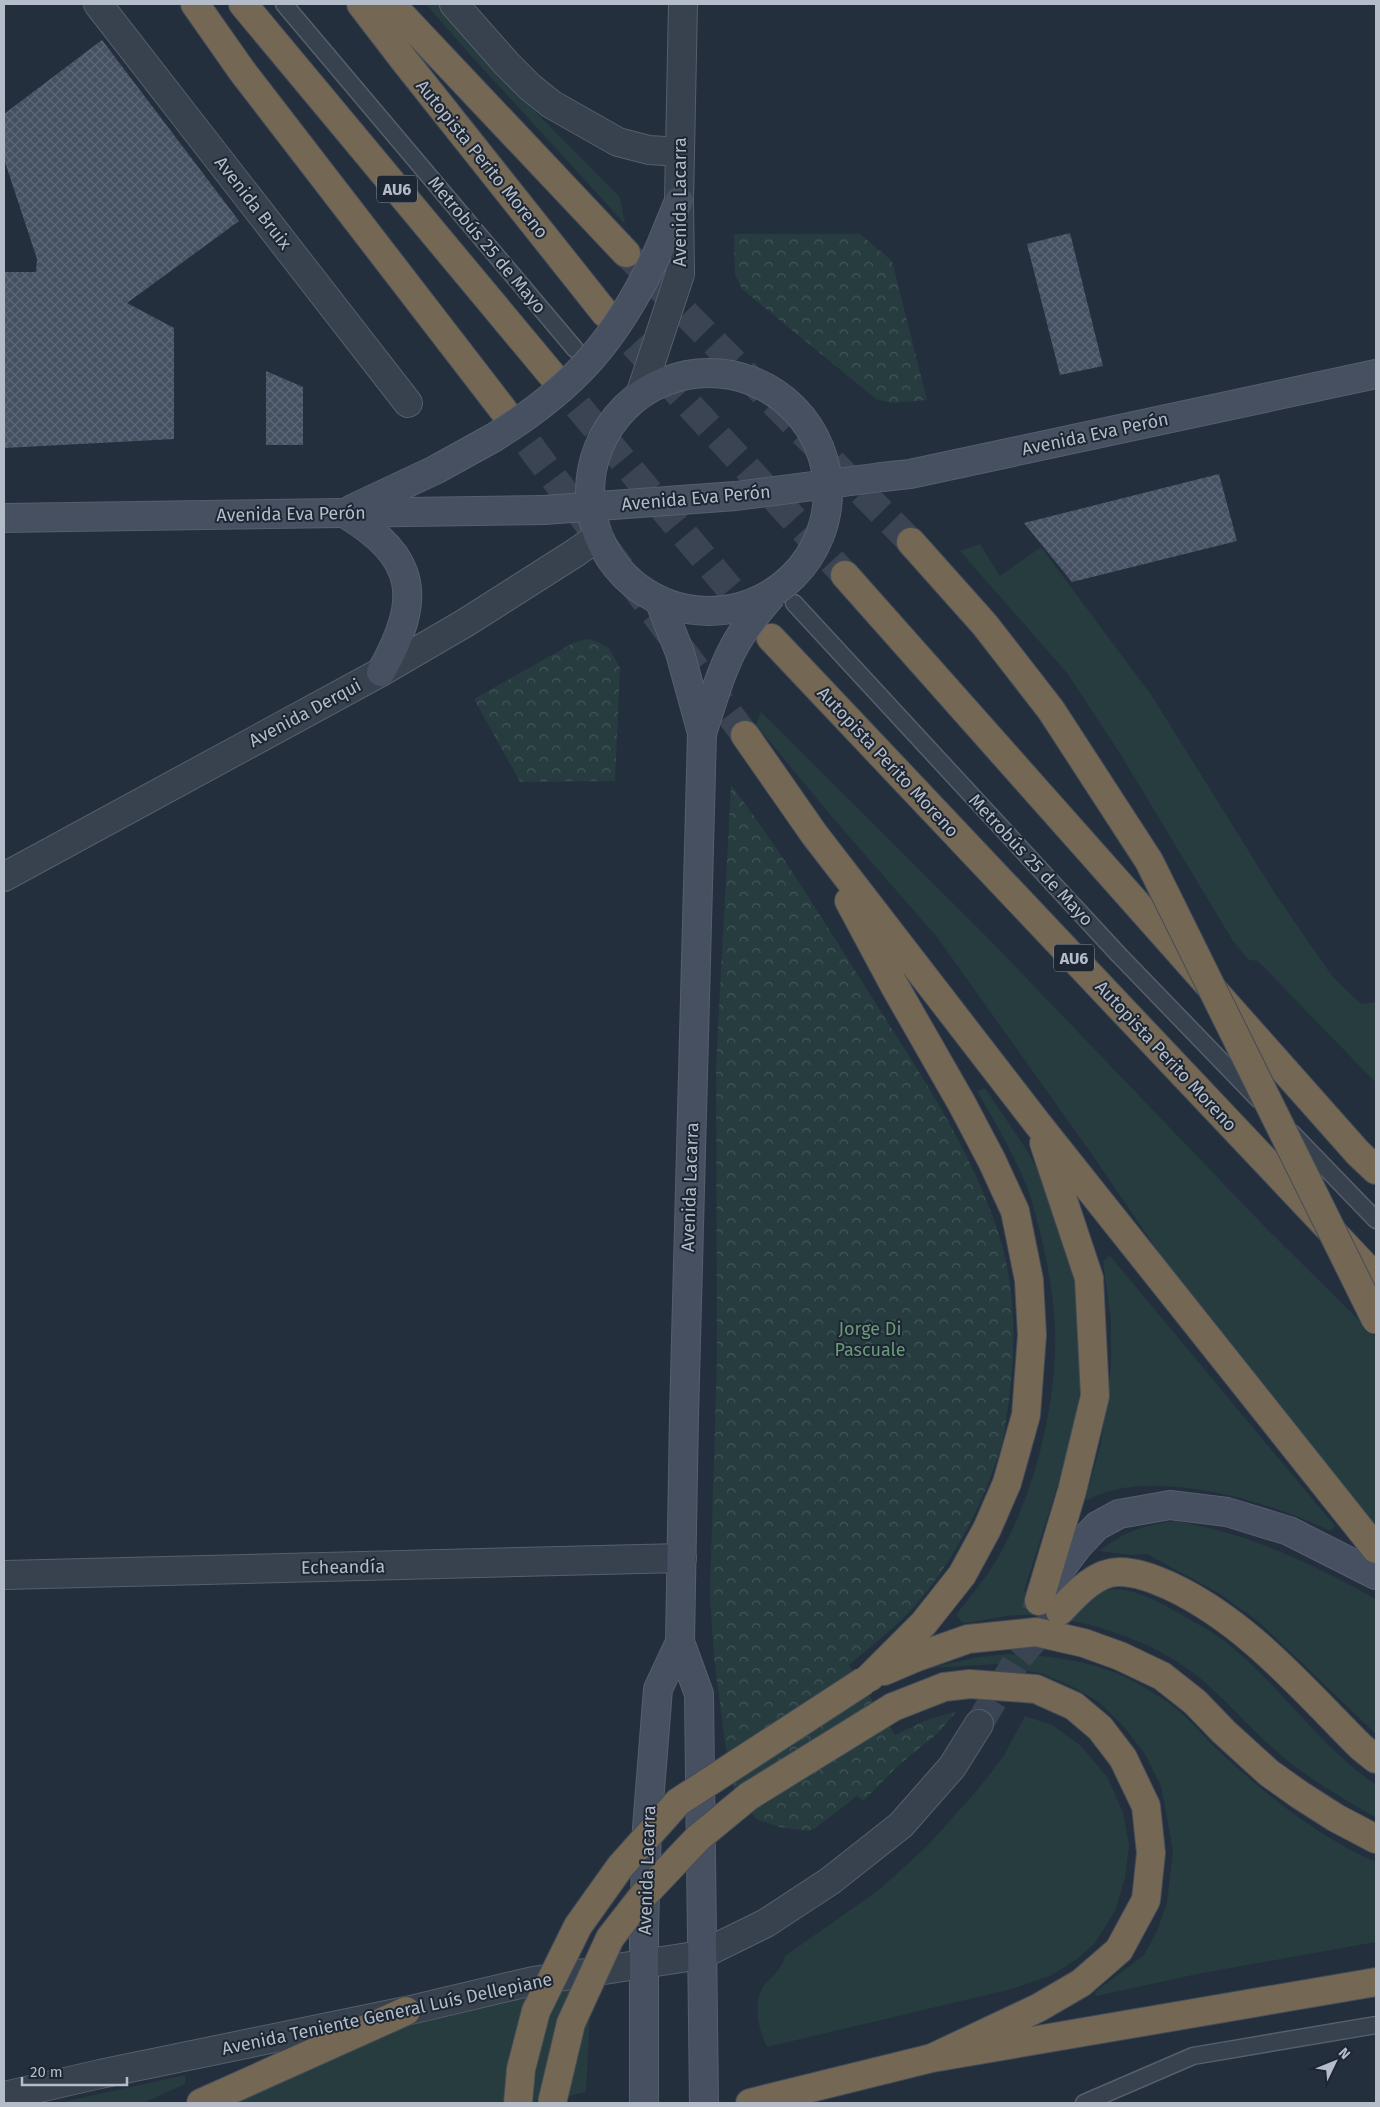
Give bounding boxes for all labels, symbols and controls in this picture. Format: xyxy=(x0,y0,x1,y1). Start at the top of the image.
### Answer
street label: Autopista Perito Moreno xyxy=(411,75,553,243)
street label: Avenida Lacarra xyxy=(669,137,691,267)
street label: Avenida Bruix xyxy=(210,152,296,254)
street label: Metrobús 25 de Mayo xyxy=(423,172,551,318)
road number: AU6 xyxy=(377,175,417,202)
street label: Avenida Eva Perón xyxy=(1020,408,1170,460)
street label: Avenida Eva Perón xyxy=(621,481,771,515)
street label: Avenida Eva Perón xyxy=(216,502,366,526)
street label: Avenida Derqui xyxy=(245,674,365,752)
street label: Autopista Perito Moreno xyxy=(813,682,963,842)
street label: Metrobús 25 de Mayo xyxy=(964,789,1098,931)
road number: AU6 xyxy=(1054,944,1094,971)
street label: Autopista Perito Moreno xyxy=(1091,976,1241,1136)
street label: Avenida Lacarra xyxy=(677,1122,703,1252)
park label: Jorge Di Pascuale xyxy=(835,1318,906,1361)
street label: Echeandía xyxy=(301,1555,385,1579)
street label: Avenida Lacarra xyxy=(634,1805,660,1935)
street label: Avenida Teniente General Luís Dellepiane xyxy=(220,1968,554,2060)
north arrow xyxy=(1310,2037,1360,2087)
text: N xyxy=(1335,2044,1354,2063)
scale bar xyxy=(22,2054,128,2086)
text: 20 m xyxy=(30,2063,63,2081)

